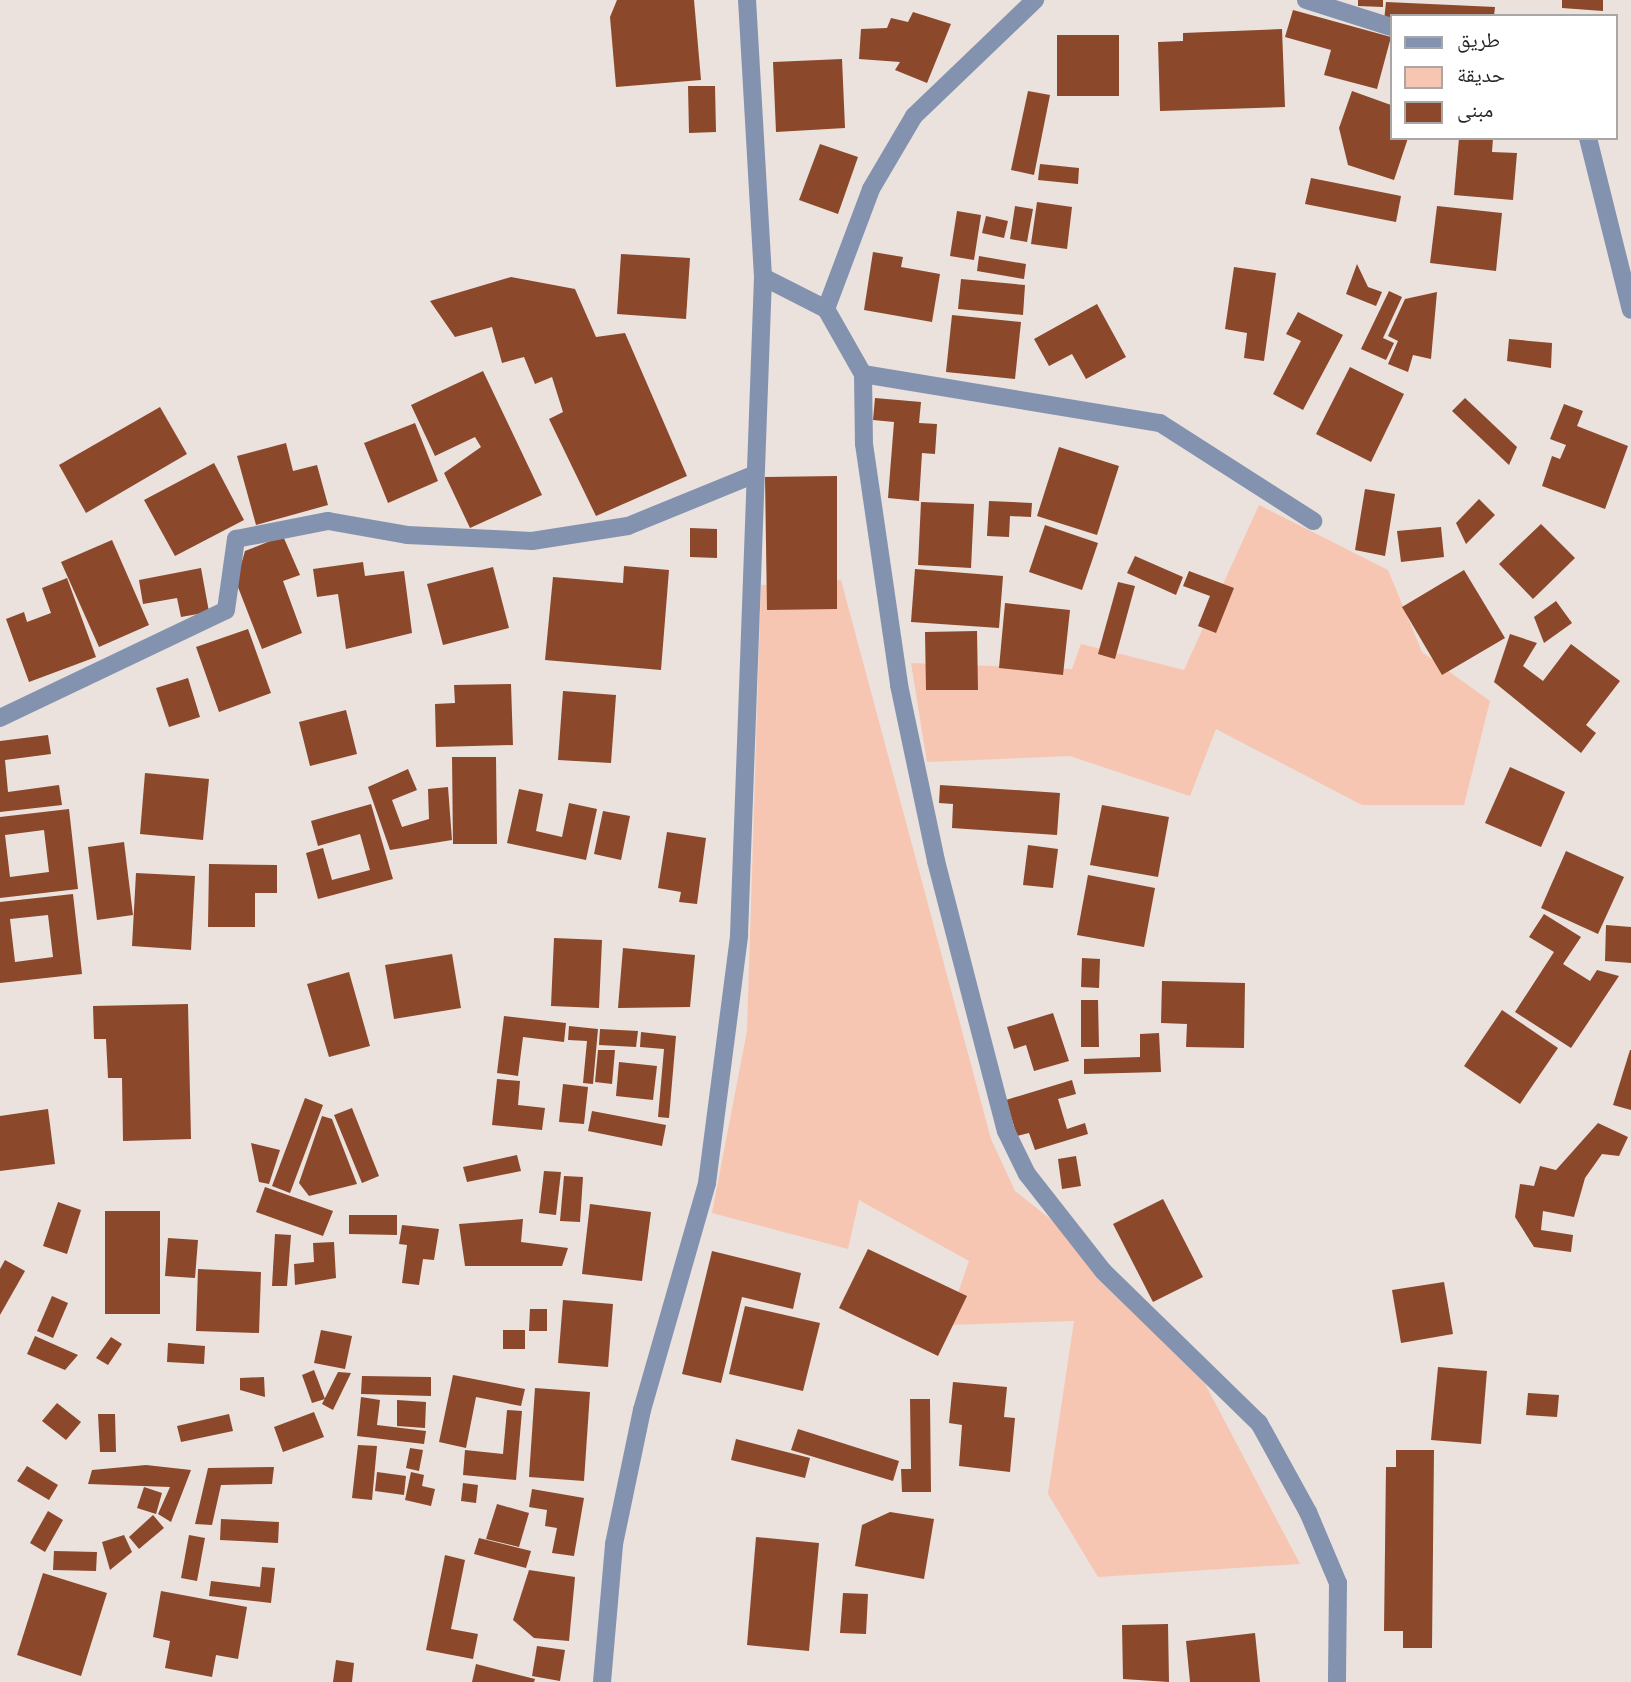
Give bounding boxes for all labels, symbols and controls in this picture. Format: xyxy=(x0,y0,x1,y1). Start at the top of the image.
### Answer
legend xyxy=(1390,14,1617,140)
text: طريق xyxy=(1457,26,1500,52)
text: حديقة xyxy=(1457,61,1505,87)
text: مبنى xyxy=(1457,96,1493,122)

